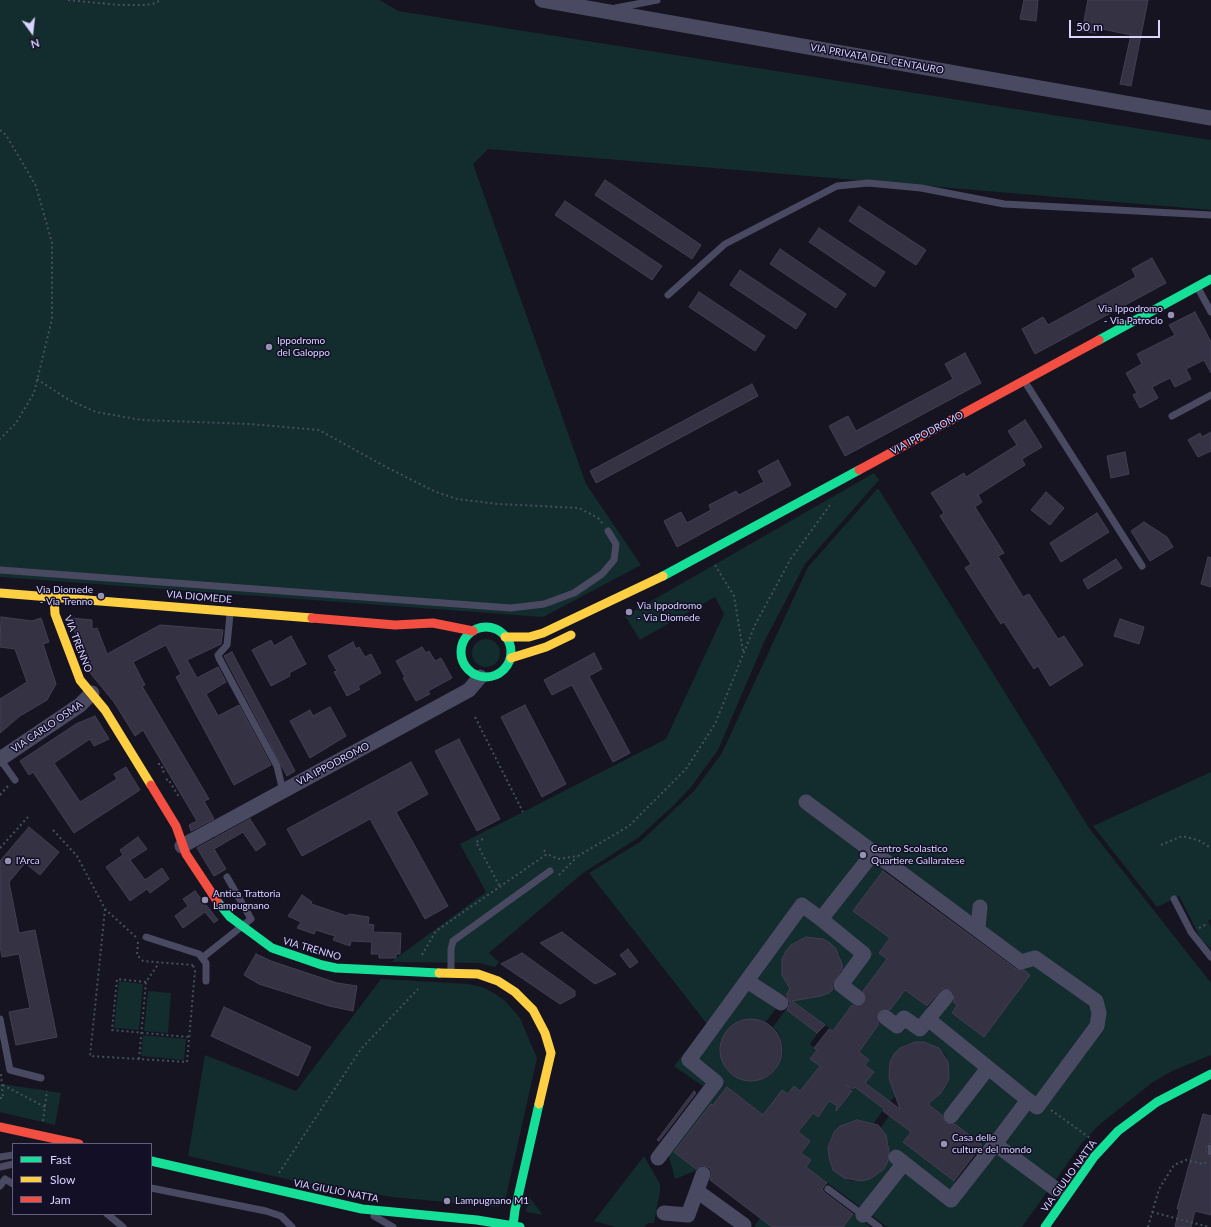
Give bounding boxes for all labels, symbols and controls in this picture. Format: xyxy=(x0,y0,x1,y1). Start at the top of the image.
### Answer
north arrow xyxy=(12,12,52,52)
scale bar xyxy=(1071,12,1162,38)
text: 50 m xyxy=(1076,19,1103,34)
text: N xyxy=(29,37,41,51)
street label: VIA PRIVATA DEL CENTAURO xyxy=(809,41,945,77)
place label: Via Ippodromo - Via Patroclo xyxy=(1098,303,1163,326)
marker: Via Ippodromo - Via Patroclo xyxy=(1166,310,1176,320)
place label: Ippodromo del Galoppo xyxy=(277,335,330,358)
marker: Ippodromo del Galoppo xyxy=(264,342,274,352)
street label: VIA IPPODROMO xyxy=(889,409,965,457)
place label: Via Diomede - Via Trenno xyxy=(36,584,93,608)
street label: VIA DIOMEDE xyxy=(166,588,232,606)
marker: Via Diomede - Via Trenno xyxy=(96,591,106,601)
place label: Via Ippodromo - Via Diomede xyxy=(637,600,702,624)
marker: Via Ippodromo - Via Diomede xyxy=(624,607,634,617)
street label: VIA TRENNO xyxy=(62,614,94,674)
street label: VIA CARLO OSMA xyxy=(9,699,85,755)
street label: VIA IPPODROMO xyxy=(295,740,371,788)
place label: Centro Scolastico Quartiere Gallaratese xyxy=(871,843,965,866)
marker: Centro Scolastico Quartiere Gallaratese xyxy=(858,850,868,860)
place label: l'Arca xyxy=(16,855,40,867)
marker: l'Arca xyxy=(3,856,13,866)
place label: Antica Trattoria Lampugnano xyxy=(213,888,280,912)
marker: Antica Trattoria Lampugnano xyxy=(200,895,210,905)
street label: VIA TRENNO xyxy=(281,935,343,963)
place label: Casa delle culture del mondo xyxy=(952,1132,1032,1156)
street label: VIA GIULIO NATTA xyxy=(1039,1138,1099,1214)
marker: Casa delle culture del mondo xyxy=(939,1139,949,1149)
legend xyxy=(12,1143,152,1215)
text: Fast xyxy=(50,1152,71,1167)
text: Slow xyxy=(50,1172,75,1187)
street label: VIA GIULIO NATTA xyxy=(292,1177,380,1205)
text: Jam xyxy=(50,1192,71,1207)
place label: Lampugnano M1 xyxy=(455,1195,529,1207)
marker: Lampugnano M1 xyxy=(442,1196,452,1206)

